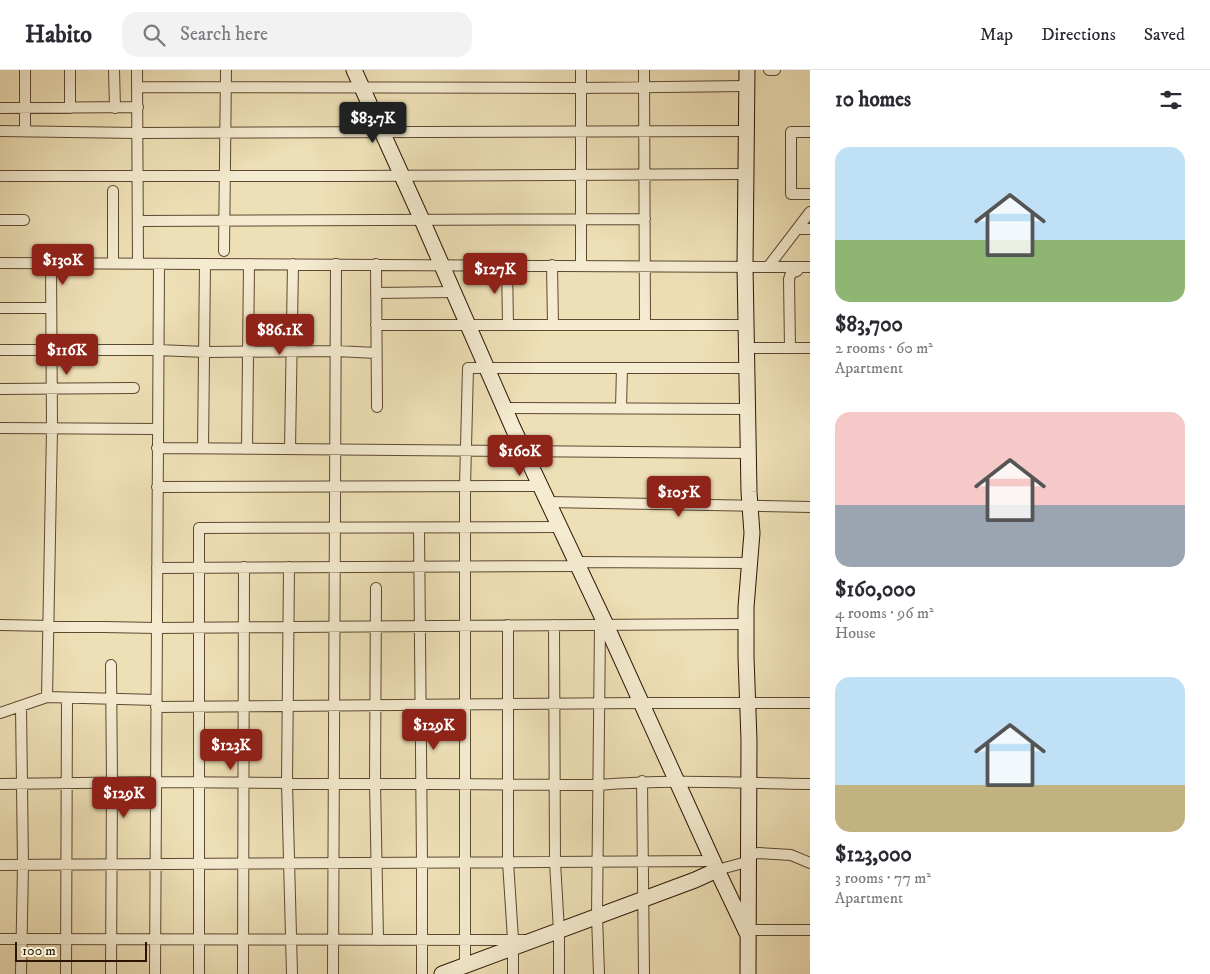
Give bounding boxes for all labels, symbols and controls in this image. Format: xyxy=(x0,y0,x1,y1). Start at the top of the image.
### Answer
search box xyxy=(122,12,472,57)
text: Habito xyxy=(25,20,92,50)
icon: search xyxy=(140,21,168,49)
text: Search here xyxy=(180,23,268,46)
text: Map xyxy=(980,24,1013,46)
text: Directions xyxy=(1041,24,1116,46)
text: Saved xyxy=(1144,24,1185,46)
icon: filters xyxy=(1157,86,1185,114)
text: 10 homes xyxy=(835,87,911,113)
pin: $83.7K xyxy=(332,102,414,144)
text: $83.7K xyxy=(350,108,396,128)
icon: home xyxy=(965,180,1055,270)
pin: $130K xyxy=(28,244,98,286)
text: $130K xyxy=(43,250,83,270)
pin: $127K xyxy=(460,252,530,295)
text: $127K xyxy=(474,259,516,279)
text: $83,700 xyxy=(835,312,903,338)
pin: $86.1K xyxy=(239,314,321,356)
text: $86.1K xyxy=(257,320,303,340)
pin: $116K xyxy=(32,334,102,376)
text: 2 rooms · 60 m² xyxy=(835,338,933,358)
text: $116K xyxy=(47,340,87,360)
text: Apartment xyxy=(835,358,903,378)
pin: $160K xyxy=(485,434,555,477)
text: $160K xyxy=(499,441,541,461)
icon: home xyxy=(965,445,1055,535)
pin: $105K xyxy=(644,476,714,518)
text: $105K xyxy=(658,482,700,502)
text: $160,000 xyxy=(835,577,916,603)
text: 4 rooms · 96 m² xyxy=(835,603,934,623)
text: House xyxy=(835,623,876,643)
pin: $129K xyxy=(399,708,469,751)
icon: home xyxy=(965,710,1055,800)
text: $129K xyxy=(413,715,455,735)
pin: $123K xyxy=(196,728,266,771)
text: $123K xyxy=(211,735,251,755)
pin: $129K xyxy=(89,776,159,819)
text: $129K xyxy=(103,783,145,803)
text: $123,000 xyxy=(835,842,912,868)
text: 3 rooms · 77 m² xyxy=(835,868,931,888)
text: Apartment xyxy=(835,888,903,908)
scale bar xyxy=(15,939,148,962)
text: 100 m xyxy=(22,942,56,960)

